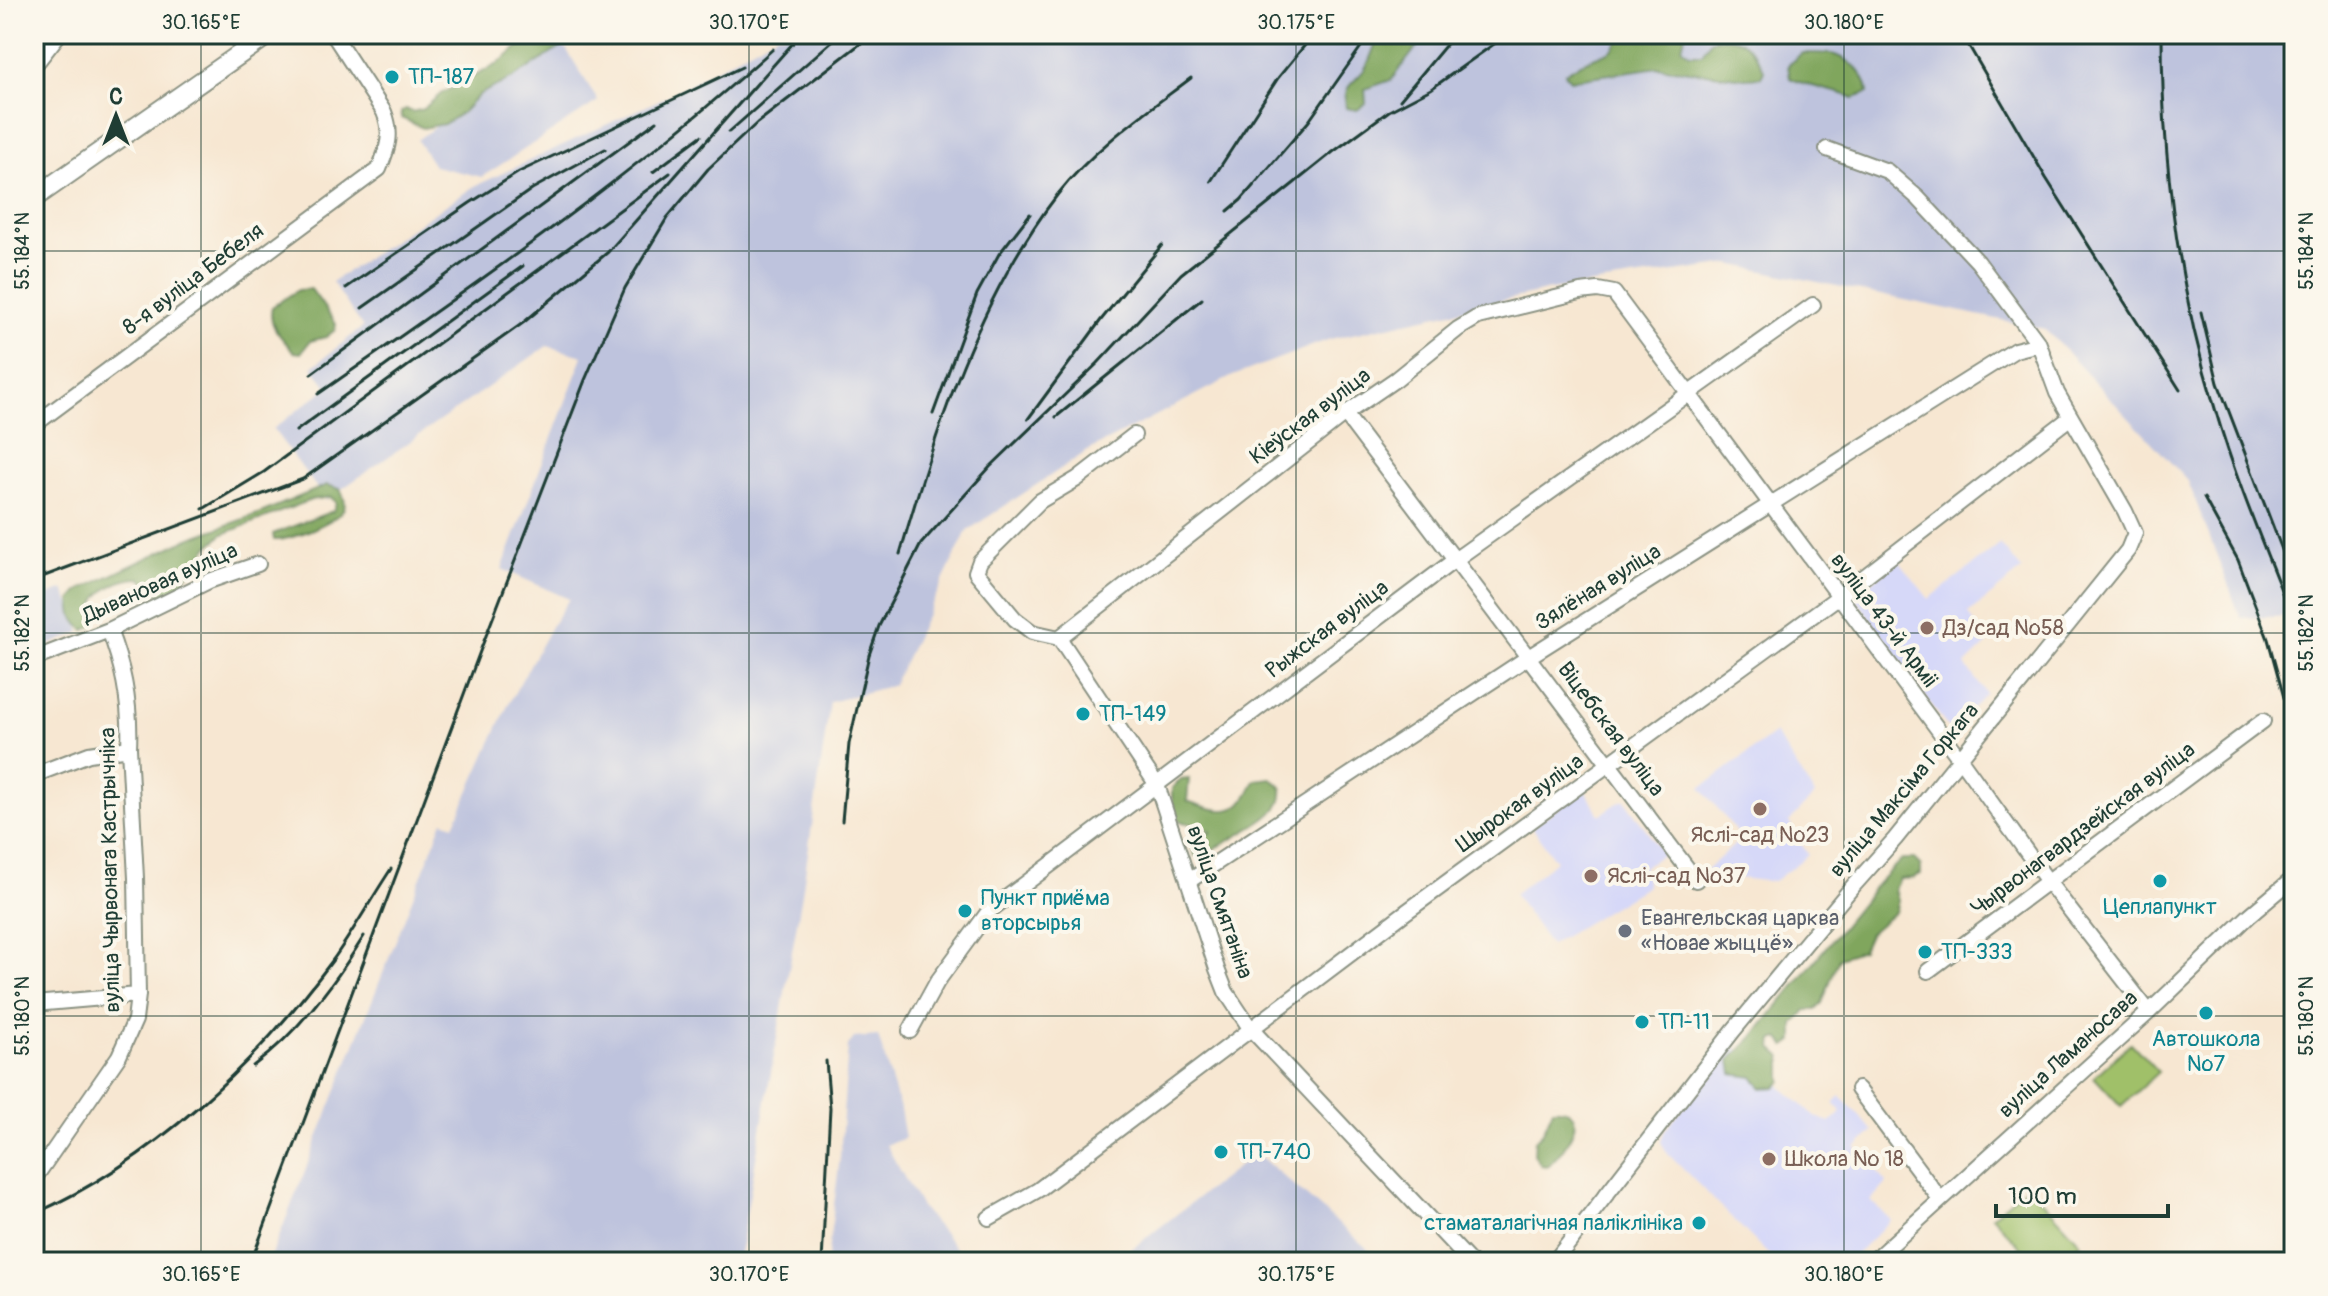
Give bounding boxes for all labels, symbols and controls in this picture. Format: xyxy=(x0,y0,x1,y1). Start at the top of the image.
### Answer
text: 30.165°E xyxy=(162,10,240,35)
text: 30.170°E xyxy=(709,10,789,35)
text: 30.175°E xyxy=(1257,10,1335,35)
text: 30.180°E xyxy=(1804,10,1884,35)
place label: ТП-187 xyxy=(408,63,474,91)
marker: ТП-187 xyxy=(383,68,401,86)
north arrow xyxy=(76,76,156,156)
text: С xyxy=(109,83,123,111)
text: 55.184°N xyxy=(10,212,35,290)
text: 55.184°N xyxy=(2294,212,2319,290)
street label: 8-я вуліца Бебеля xyxy=(117,217,269,341)
street label: Кіеўская вуліца xyxy=(1244,361,1376,471)
street label: Дывановая вуліца xyxy=(77,536,242,630)
street label: Зялёная вуліца xyxy=(1530,537,1666,637)
street label: вуліца 43-й Арміі xyxy=(1824,547,1944,693)
street label: Рыжская вуліца xyxy=(1260,574,1394,684)
text: 55.182°N xyxy=(10,594,35,672)
text: 55.182°N xyxy=(2294,594,2319,672)
place label: Дз/сад №58 xyxy=(1942,614,2064,642)
marker: Дз/сад №58 xyxy=(1918,619,1936,637)
street label: Віцебская вуліца xyxy=(1551,656,1671,802)
street label: вуліца Максіма Горкага xyxy=(1823,697,1985,883)
place label: ТП-149 xyxy=(1099,700,1166,728)
marker: ТП-149 xyxy=(1074,705,1092,723)
street label: вуліца Чырвонага Кастрычніка xyxy=(94,727,126,1013)
street label: Чырвонагвардзейская вуліца xyxy=(1965,736,2201,922)
street label: Шырокая вуліца xyxy=(1451,747,1589,859)
marker: Яслі-сад №23 xyxy=(1751,800,1769,818)
place label: Яслі-сад №23 xyxy=(1691,821,1829,849)
street label: вуліца Смятаніна xyxy=(1181,822,1259,982)
place label: Яслі-сад №37 xyxy=(1607,862,1746,890)
marker: Яслі-сад №37 xyxy=(1582,867,1600,885)
marker: Цеплапункт xyxy=(2151,872,2169,890)
place label: Пункт приёма вторсырья xyxy=(981,884,1110,937)
place label: Цеплапункт xyxy=(2103,893,2217,921)
marker: Пункт приёма вторсырья xyxy=(956,902,974,920)
place label: Евангельская царква «Новае жыццё» xyxy=(1641,904,1839,957)
marker: Евангельская царква «Новае жыццё» xyxy=(1616,922,1634,940)
place label: ТП-333 xyxy=(1941,938,2013,966)
marker: ТП-333 xyxy=(1916,943,1934,961)
text: 55.180°N xyxy=(10,976,35,1056)
text: 55.180°N xyxy=(2294,976,2319,1056)
street label: вуліца Ламаносава xyxy=(1993,984,2143,1124)
marker: Автошкола №7 xyxy=(2197,1004,2215,1022)
place label: ТП-11 xyxy=(1658,1008,1710,1036)
marker: ТП-11 xyxy=(1633,1013,1651,1031)
place label: Автошкола №7 xyxy=(2152,1025,2260,1078)
place label: ТП-740 xyxy=(1237,1138,1311,1166)
marker: ТП-740 xyxy=(1212,1143,1230,1161)
place label: Школа № 18 xyxy=(1785,1145,1904,1173)
marker: Школа № 18 xyxy=(1760,1150,1778,1168)
scale bar xyxy=(1996,1168,2168,1218)
text: 100 m xyxy=(2008,1182,2077,1211)
place label: стаматалагічная паліклініка xyxy=(1424,1209,1683,1237)
marker: стаматалагічная паліклініка xyxy=(1690,1214,1708,1232)
text: 30.165°E xyxy=(162,1262,240,1287)
text: 30.170°E xyxy=(709,1262,789,1287)
text: 30.175°E xyxy=(1257,1262,1335,1287)
text: 30.180°E xyxy=(1804,1262,1884,1287)

